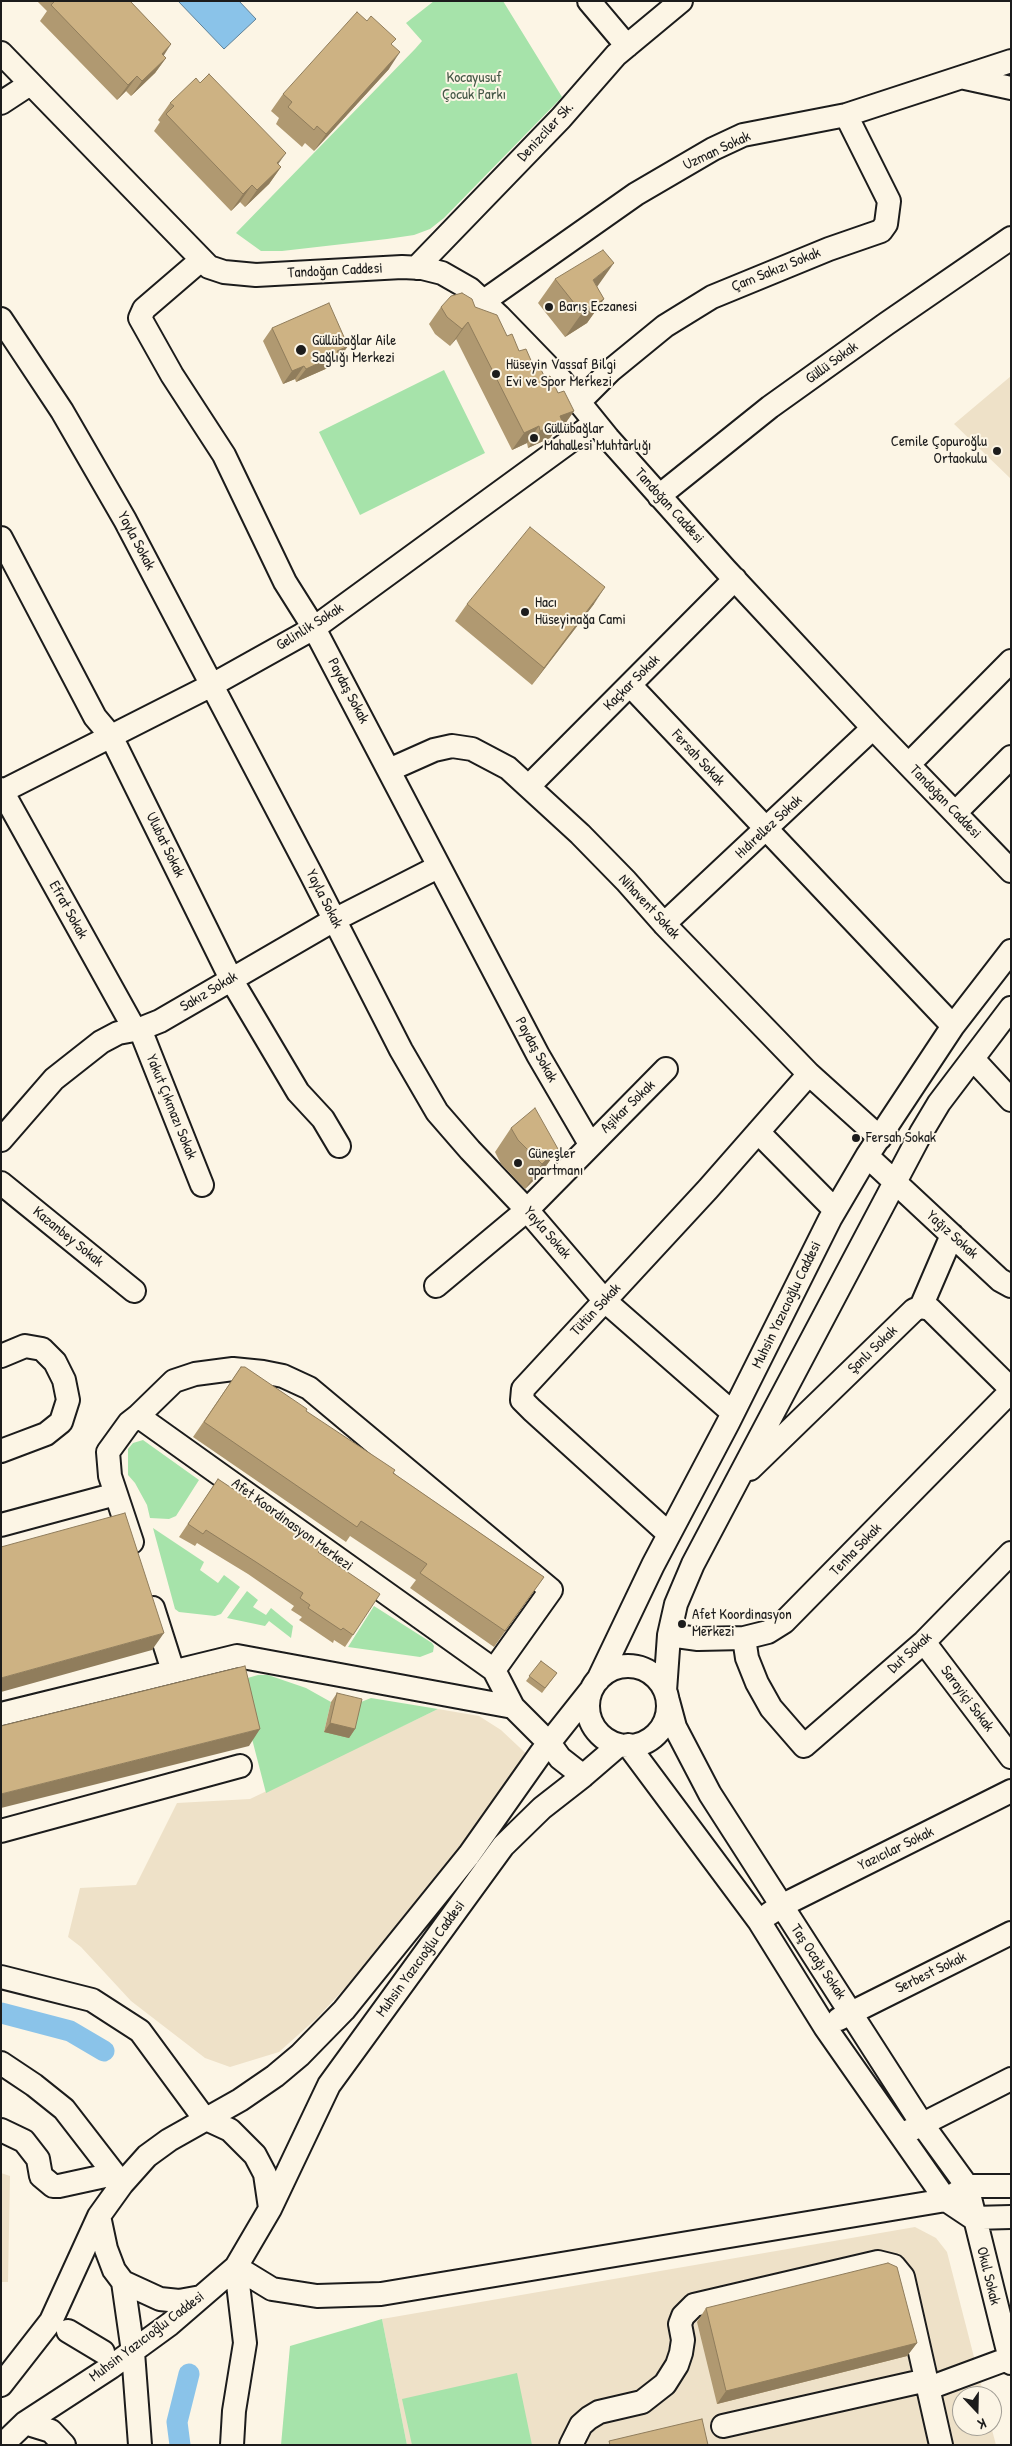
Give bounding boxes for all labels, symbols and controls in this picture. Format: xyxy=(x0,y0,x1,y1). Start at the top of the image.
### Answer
park label: Kocayusuf Çocuk Parkı xyxy=(442,69,506,104)
street label: Denizciler Sk. xyxy=(514,99,578,165)
street label: Uzman Sokak xyxy=(680,128,754,174)
street label: Çam Sakızı Sokak xyxy=(729,244,823,296)
street label: Tandoğan Caddesi xyxy=(287,260,383,282)
place label: Barış Eczanesi xyxy=(559,298,637,316)
marker: Barış Eczanesi xyxy=(543,301,555,313)
place label: Güllübağlar Aile Sağlığı Merkezi xyxy=(312,332,396,367)
street label: Güllü Sokak xyxy=(802,338,862,388)
marker: Güllübağlar Aile Sağlığı Merkezi xyxy=(294,343,308,357)
place label: Hüseyin Vassaf Bilgi Evi ve Spor Merkezi xyxy=(506,356,616,391)
marker: Hüseyin Vassaf Bilgi Evi ve Spor Merkezi xyxy=(490,368,502,380)
place label: Güllübağlar Mahallesi Muhtarlığı xyxy=(544,420,651,455)
marker: Güllübağlar Mahallesi Muhtarlığı xyxy=(528,432,540,444)
place label: Cemile Çopuroğlu Ortaokulu xyxy=(891,433,987,468)
marker: Cemile Çopuroğlu Ortaokulu xyxy=(991,445,1003,457)
street label: Tandoğan Caddesi xyxy=(630,465,708,547)
street label: Yayla Sokak xyxy=(113,509,159,573)
place label: Hacı Hüseyinağa Cami xyxy=(535,594,626,629)
street label: Gelinlik Sokak xyxy=(273,599,347,655)
marker: Hacı Hüseyinağa Cami xyxy=(519,606,531,618)
street label: Kaçkar Sokak xyxy=(600,651,664,715)
street label: Paydaş Sokak xyxy=(323,655,373,727)
street label: Fersah Sokak xyxy=(668,726,728,790)
street label: Tandoğan Caddesi xyxy=(905,761,985,843)
street label: Hıdırellez Sokak xyxy=(732,791,806,863)
street label: Ulubat Sokak xyxy=(142,810,188,880)
street label: Yayla Sokak xyxy=(302,867,346,931)
street label: Nihavent Sokak xyxy=(614,871,684,943)
street label: Efrat Sokak xyxy=(45,878,91,942)
street label: Sakız Sokak xyxy=(177,968,241,1016)
street label: Paydaş Sokak xyxy=(511,1014,561,1086)
street label: Yakut Çıkmazı Sokak xyxy=(142,1052,200,1162)
street label: Aşikar Sokak xyxy=(597,1077,659,1137)
place label: Fersah Sokak xyxy=(866,1129,936,1147)
marker: Fersah Sokak xyxy=(850,1132,862,1144)
place label: Güneşler apartmanı xyxy=(528,1145,583,1180)
marker: Güneşler apartmanı xyxy=(512,1157,524,1169)
street label: Kazanbey Sokak xyxy=(29,1203,107,1271)
street label: Yayla Sokak xyxy=(519,1203,575,1263)
street label: Yağız Sokak xyxy=(922,1207,982,1263)
street label: Muhsin Yazıcıoğlu Caddesi xyxy=(748,1239,826,1371)
street label: Tütün Sokak xyxy=(567,1280,625,1340)
street label: Şanlı Sokak xyxy=(845,1322,901,1378)
street label: Afet Koordinasyon Merkezi xyxy=(228,1475,356,1575)
street label: Tenha Sokak xyxy=(826,1520,886,1580)
place label: Afet Koordinasyon Merkezi xyxy=(692,1606,792,1641)
marker: Afet Koordinasyon Merkezi xyxy=(676,1618,688,1630)
street label: Dut Sokak xyxy=(884,1629,936,1677)
street label: Sarayiçi Sokak xyxy=(936,1662,998,1736)
street label: Yazıcılar Sokak xyxy=(855,1823,937,1875)
street label: Muhsin Yazıcıoğlu Caddesi xyxy=(373,1897,469,2021)
street label: Taş Ocağı Sokak xyxy=(786,1921,850,2003)
street label: Serbest Sokak xyxy=(893,1948,969,1998)
street label: Okul Sokak xyxy=(972,2245,1004,2307)
street label: Muhsin Yazıcıoğlu Caddesi xyxy=(86,2288,208,2386)
north arrow xyxy=(952,2386,1002,2436)
text: K xyxy=(975,2414,989,2435)

